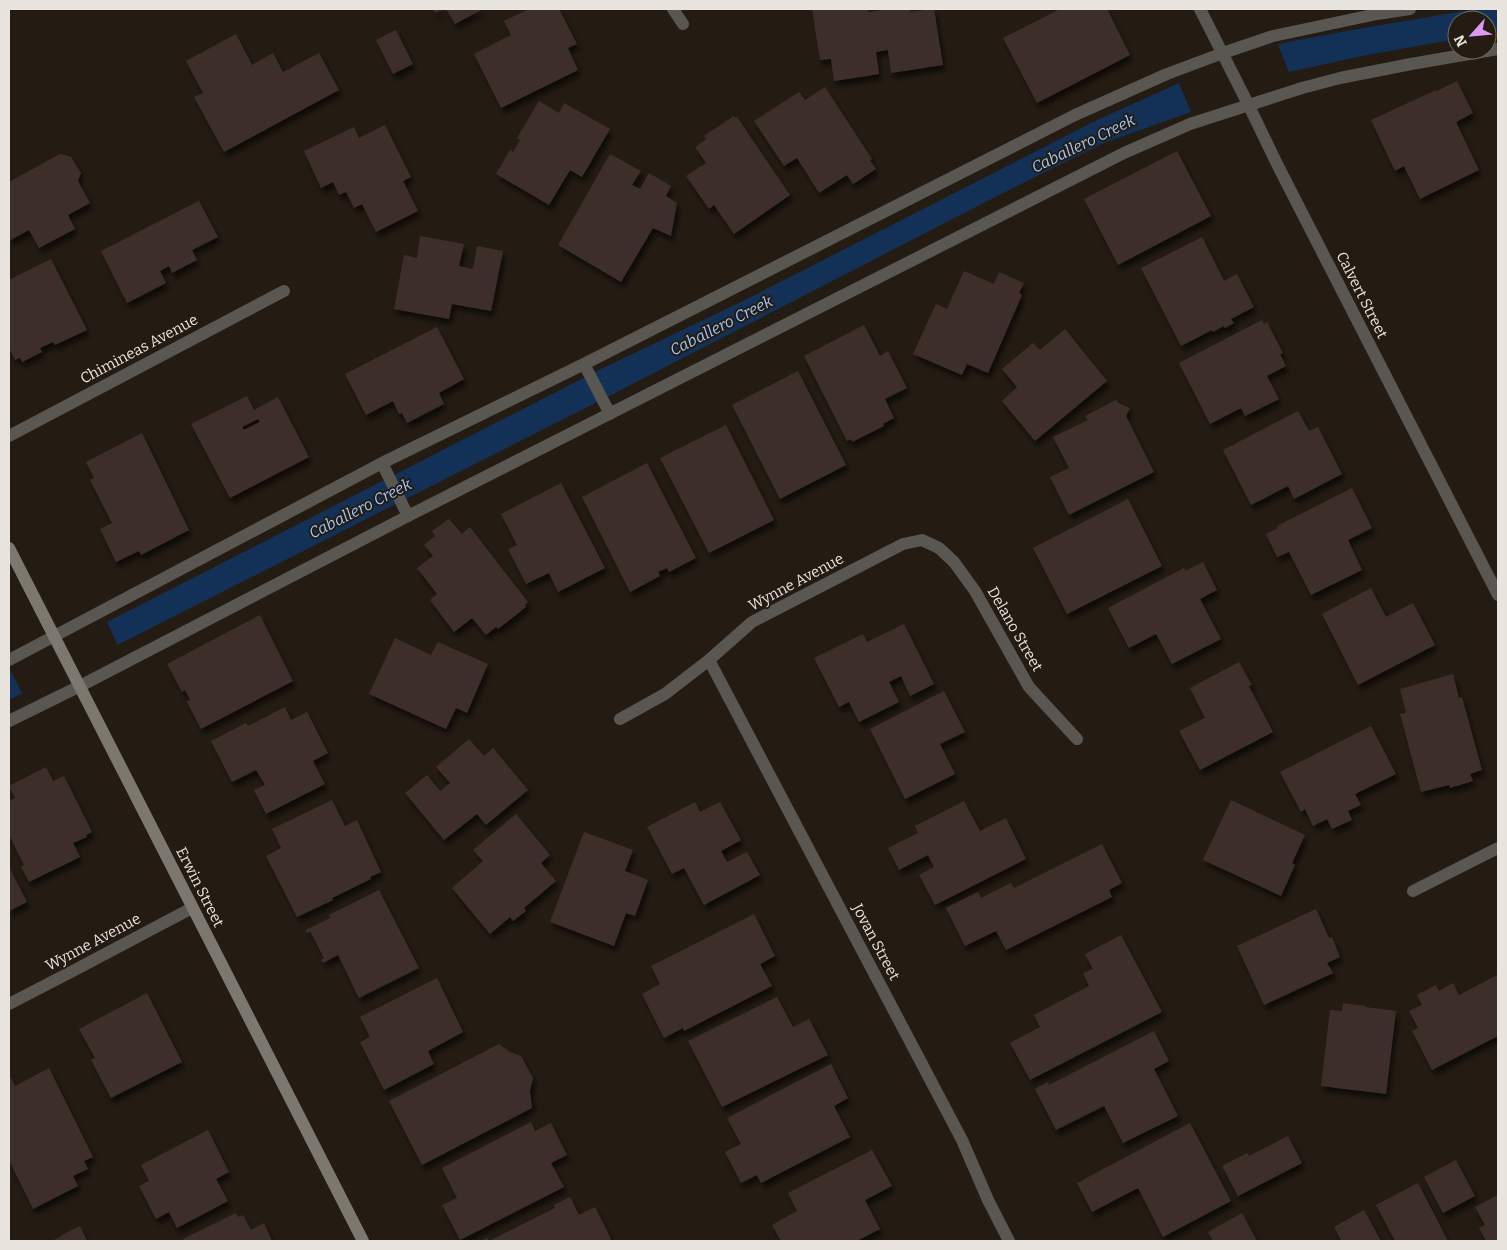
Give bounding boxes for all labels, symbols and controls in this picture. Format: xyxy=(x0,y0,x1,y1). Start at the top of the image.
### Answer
north arrow xyxy=(1447,10,1497,60)
text: N xyxy=(1451,32,1471,49)
water label: Caballero Creek xyxy=(1028,110,1138,177)
street label: Calvert Street xyxy=(1332,249,1392,342)
water label: Caballero Creek xyxy=(667,291,776,360)
street label: Chimineas Avenue xyxy=(77,310,201,388)
water label: Caballero Creek xyxy=(306,474,415,543)
street label: Wynne Avenue xyxy=(745,549,847,615)
street label: Delano Street xyxy=(984,584,1047,675)
street label: Erwin Street xyxy=(172,844,228,930)
street label: Jovan Street xyxy=(848,900,904,984)
street label: Wynne Avenue xyxy=(42,909,144,975)

